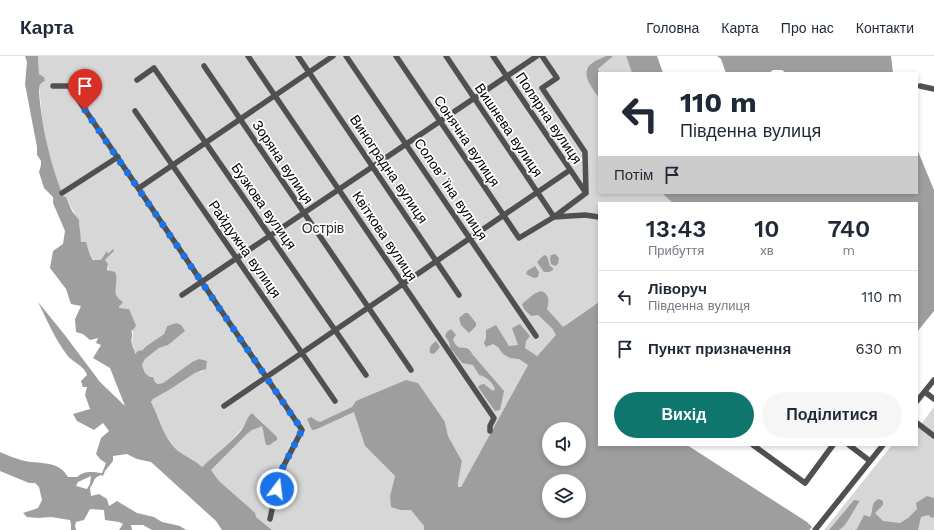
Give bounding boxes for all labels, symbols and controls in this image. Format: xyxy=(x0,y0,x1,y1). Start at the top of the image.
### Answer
text: Карта xyxy=(20,16,74,39)
text: Головна xyxy=(646,20,699,36)
text: Карта xyxy=(721,20,759,36)
text: Про нас xyxy=(781,20,834,36)
text: Контакти xyxy=(856,20,914,36)
pin xyxy=(68,69,102,110)
street label: Полярна вулиця xyxy=(513,69,585,167)
icon: arrive xyxy=(74,75,96,97)
street label: Вишнева вулиця xyxy=(472,80,546,180)
text: 110 m xyxy=(680,86,757,119)
icon: left xyxy=(614,88,666,140)
street label: Сонячна вулиця xyxy=(431,92,503,190)
street label: Виноградна вулиця xyxy=(347,112,431,226)
street label: Зоряна вулиця xyxy=(249,117,317,207)
text: Південна вулиця xyxy=(680,120,821,141)
street label: Соловʼїна вулиця xyxy=(411,135,491,243)
street label: Бузкова вулиця xyxy=(228,160,300,252)
icon: arrive xyxy=(661,164,683,186)
text: Потім xyxy=(614,166,653,184)
street label: Квіткова вулиця xyxy=(349,188,421,284)
street label: Райдужна вулиця xyxy=(206,197,284,301)
text: 13:43 xyxy=(646,215,706,243)
text: 10 xyxy=(754,215,780,243)
text: 740 xyxy=(827,215,870,243)
park label: Острів xyxy=(302,220,344,236)
text: Прибуття xyxy=(648,243,704,258)
text: хв xyxy=(760,243,774,258)
text: m xyxy=(843,243,855,258)
text: Ліворуч xyxy=(648,280,707,298)
icon: left xyxy=(614,286,636,308)
text: 110 m xyxy=(862,288,902,306)
text: Південна вулиця xyxy=(648,298,750,313)
icon: arrive xyxy=(614,338,636,360)
text: Пункт призначення xyxy=(648,340,791,358)
text: 630 m xyxy=(855,340,902,358)
button: Вихід xyxy=(614,392,754,438)
button: Поділитися xyxy=(762,392,902,438)
map controls xyxy=(542,422,586,518)
button: sound xyxy=(542,422,586,466)
position arrow xyxy=(256,468,298,510)
button: layers xyxy=(542,474,586,518)

